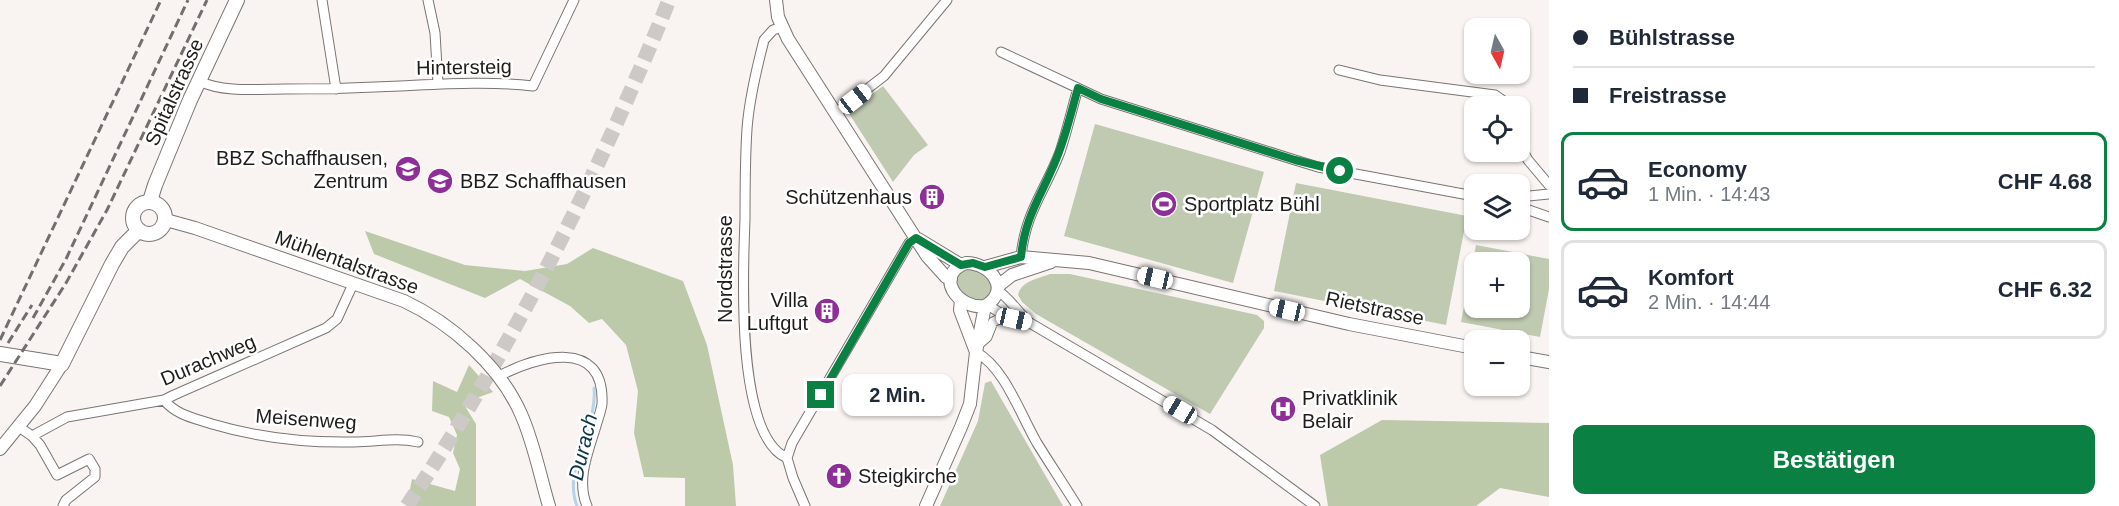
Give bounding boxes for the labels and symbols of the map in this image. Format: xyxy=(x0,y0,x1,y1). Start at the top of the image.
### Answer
north arrow xyxy=(1464,18,1530,84)
street label: Spitalstrasse xyxy=(141,35,207,149)
street label: Hintersteig xyxy=(416,55,512,79)
car xyxy=(835,81,875,117)
place label: BBZ Schaffhausen, Zentrum xyxy=(216,147,388,192)
school or university icon: BBZ Schaffhausen, Zentrum xyxy=(393,154,423,184)
route start xyxy=(1326,157,1353,184)
school or university icon: BBZ Schaffhausen xyxy=(425,166,455,196)
place label: BBZ Schaffhausen xyxy=(460,170,626,192)
building icon: Schützenhaus xyxy=(917,182,947,212)
place label: Schützenhaus xyxy=(785,186,912,208)
sports icon: Sportplatz Bühl xyxy=(1149,189,1179,219)
place label: Sportplatz Bühl xyxy=(1184,193,1320,215)
street label: Nordstrasse xyxy=(714,215,736,323)
street label: Mühlentalstrasse xyxy=(272,226,422,298)
car xyxy=(1135,265,1175,291)
street label: Rietstrasse xyxy=(1324,287,1426,329)
place label: Villa Luftgut xyxy=(747,289,809,334)
building icon: Villa Luftgut xyxy=(812,296,842,326)
car xyxy=(1267,297,1307,323)
car xyxy=(994,306,1034,332)
street label: Durachweg xyxy=(157,330,259,390)
callout: 2 Min. xyxy=(842,374,953,416)
route end xyxy=(807,381,834,408)
place label: Privatklinik Belair xyxy=(1302,387,1399,432)
car xyxy=(1160,393,1200,427)
hospital icon: Privatklinik Belair xyxy=(1268,394,1298,424)
street label: Meisenweg xyxy=(255,404,357,434)
water label: Durach xyxy=(564,411,601,482)
church icon: Steigkirche xyxy=(824,461,854,491)
place label: Steigkirche xyxy=(858,465,957,487)

